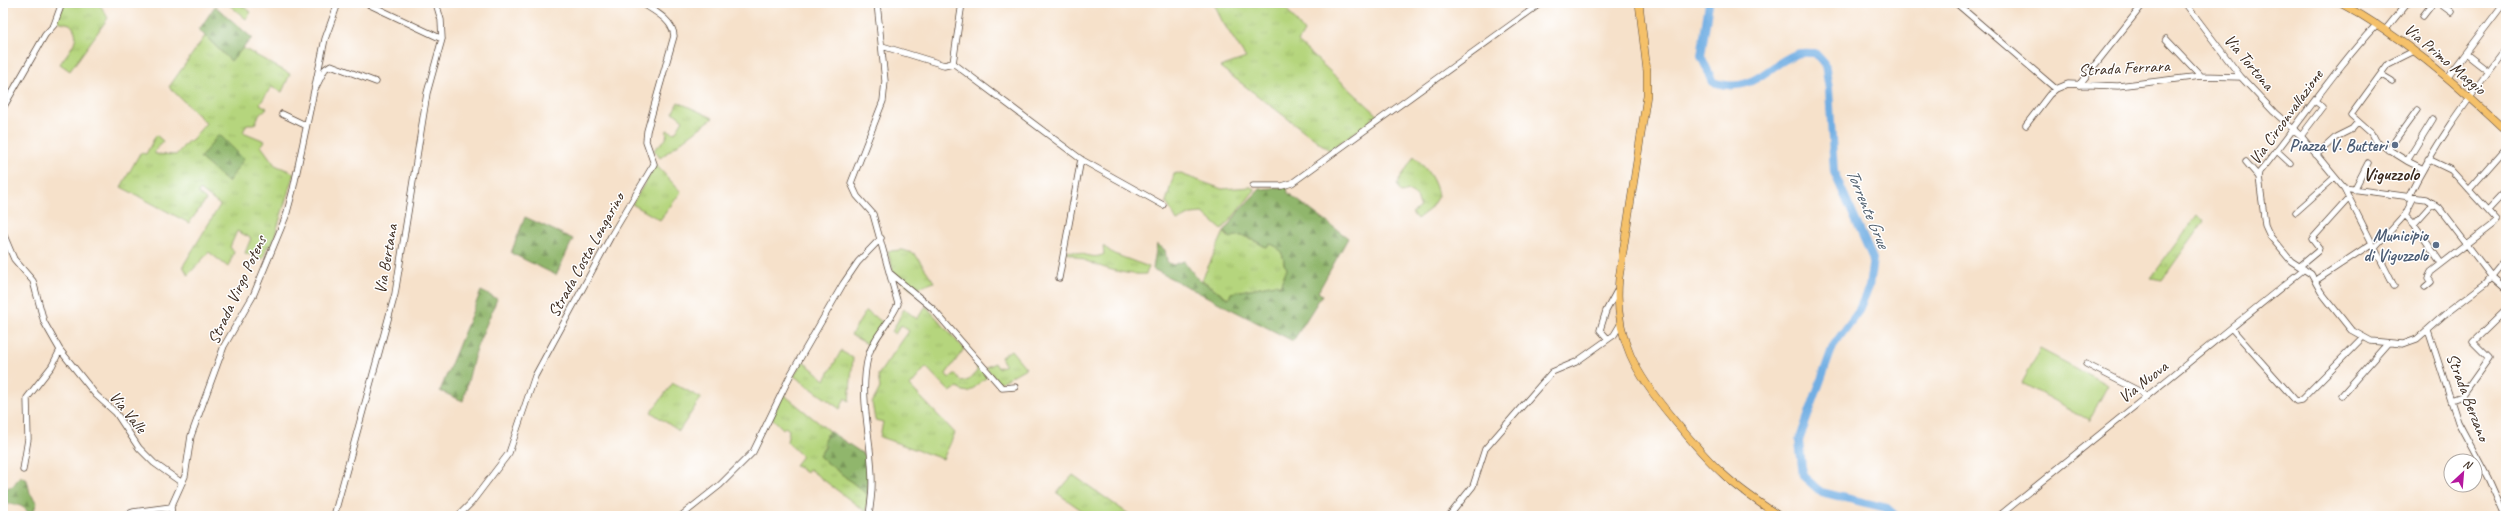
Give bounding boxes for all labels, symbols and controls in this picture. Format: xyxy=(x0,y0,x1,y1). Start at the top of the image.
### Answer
street label: Via Primo Maggio xyxy=(2400,19,2491,100)
street label: Via Tortona xyxy=(2219,30,2279,95)
street label: Strada Ferrara xyxy=(2078,55,2171,81)
street label: Via Circonvallazione xyxy=(2244,64,2328,169)
place label: Piazza V. Butteri xyxy=(2289,135,2390,156)
marker: Piazza V. Butteri xyxy=(2390,140,2400,150)
district label: Viguzzolo xyxy=(2363,162,2420,186)
water label: Torrente Grue xyxy=(1842,165,1896,254)
street label: Strada Costa Longarino xyxy=(543,187,630,321)
street label: Via Bertana xyxy=(370,221,403,295)
place label: Municipio di Viguzzolo xyxy=(2364,225,2430,266)
street label: Strada Virgo Potens xyxy=(203,231,272,348)
marker: Municipio di Viguzzolo xyxy=(2431,240,2441,250)
street label: Strada Berzano xyxy=(2442,350,2495,446)
street label: Via Nuova xyxy=(2114,355,2173,408)
street label: Via Valle xyxy=(105,387,152,439)
north arrow xyxy=(2443,453,2483,493)
text: N xyxy=(2461,456,2475,473)

